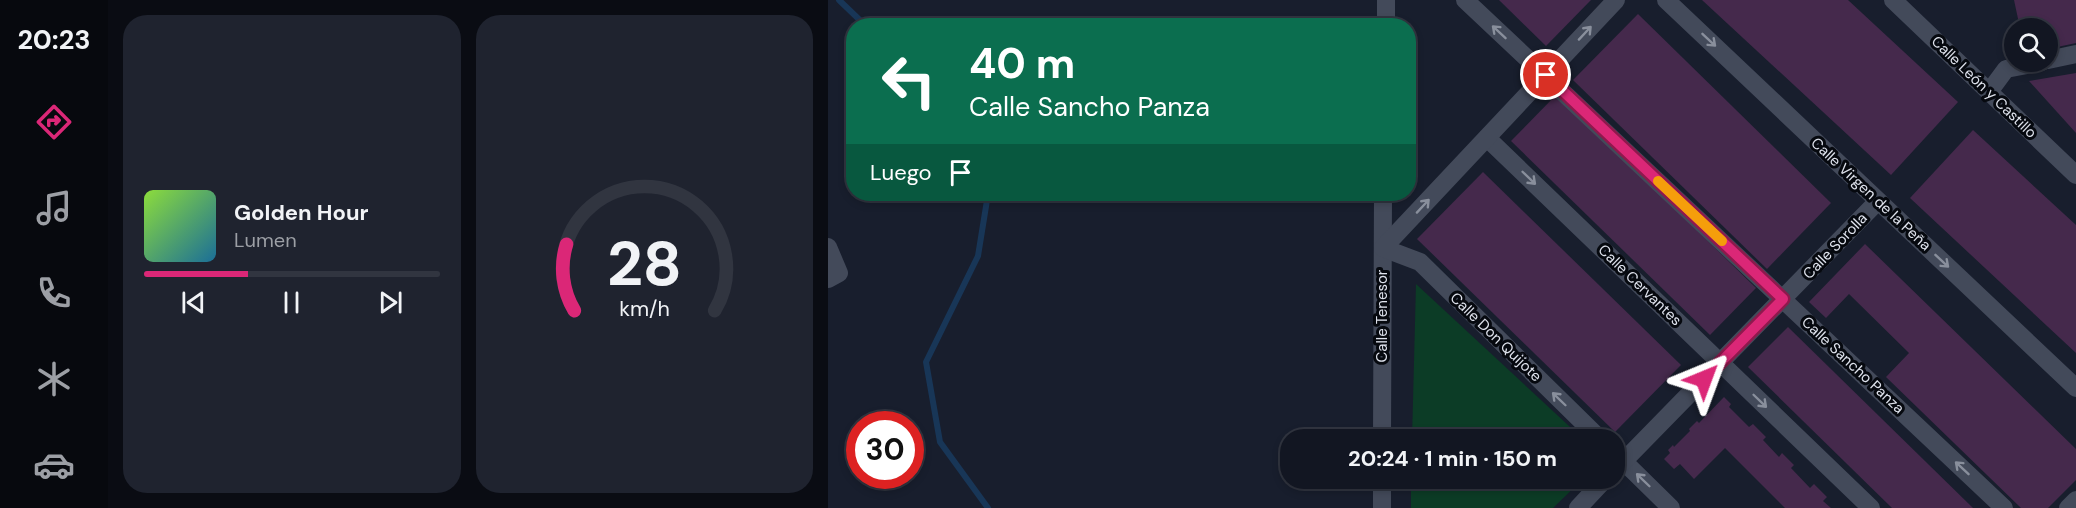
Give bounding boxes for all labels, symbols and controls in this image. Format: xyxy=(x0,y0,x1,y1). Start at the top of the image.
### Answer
map controls xyxy=(2004,18,2058,72)
button: search xyxy=(2004,18,2058,72)
text: 20:23 xyxy=(17,22,91,57)
one-way arrow xyxy=(1492,25,1507,39)
one-way arrow xyxy=(1578,26,1592,41)
street label: Calle León y Castillo xyxy=(1927,31,2041,143)
one-way arrow xyxy=(1701,33,1716,47)
text: 40 m xyxy=(969,36,1075,91)
icon: left xyxy=(870,42,948,120)
pin xyxy=(1520,49,1571,100)
icon: arrive xyxy=(1529,58,1562,91)
text: Calle Sancho Panza xyxy=(969,89,1210,124)
icon: directions xyxy=(33,101,75,143)
street label: Calle Virgen de la Peña xyxy=(1807,133,1935,255)
icon: arrive xyxy=(944,156,977,189)
text: Luego xyxy=(870,158,932,187)
one-way arrow xyxy=(1521,171,1536,186)
icon: music xyxy=(33,187,75,229)
text: Golden Hour xyxy=(234,198,369,227)
one-way arrow xyxy=(1416,198,1430,213)
street label: Calle Sorolla xyxy=(1798,209,1872,283)
text: 28 xyxy=(607,223,682,304)
text: Lumen xyxy=(234,227,297,253)
street label: Calle Cervantes xyxy=(1594,240,1686,330)
one-way arrow xyxy=(1934,254,1949,268)
street label: Calle Tenesor xyxy=(1372,269,1392,362)
icon: phone xyxy=(33,272,75,314)
icon: previous xyxy=(177,286,210,319)
icon: pause xyxy=(275,286,308,319)
icon: next xyxy=(374,286,407,319)
street label: Calle Don Quijote xyxy=(1446,288,1546,386)
text: km/h xyxy=(619,295,670,323)
street label: Calle Sancho Panza xyxy=(1797,312,1909,418)
position arrow xyxy=(1672,347,1736,411)
icon: climate xyxy=(33,358,75,400)
one-way arrow xyxy=(1552,391,1567,406)
one-way arrow xyxy=(1752,394,1767,408)
speed limit sign: 30 xyxy=(846,411,924,489)
icon: car xyxy=(33,444,75,486)
text: 20:24 · 1 min · 150 m xyxy=(1348,444,1557,473)
one-way arrow xyxy=(1954,461,1969,475)
one-way arrow xyxy=(1635,473,1650,487)

